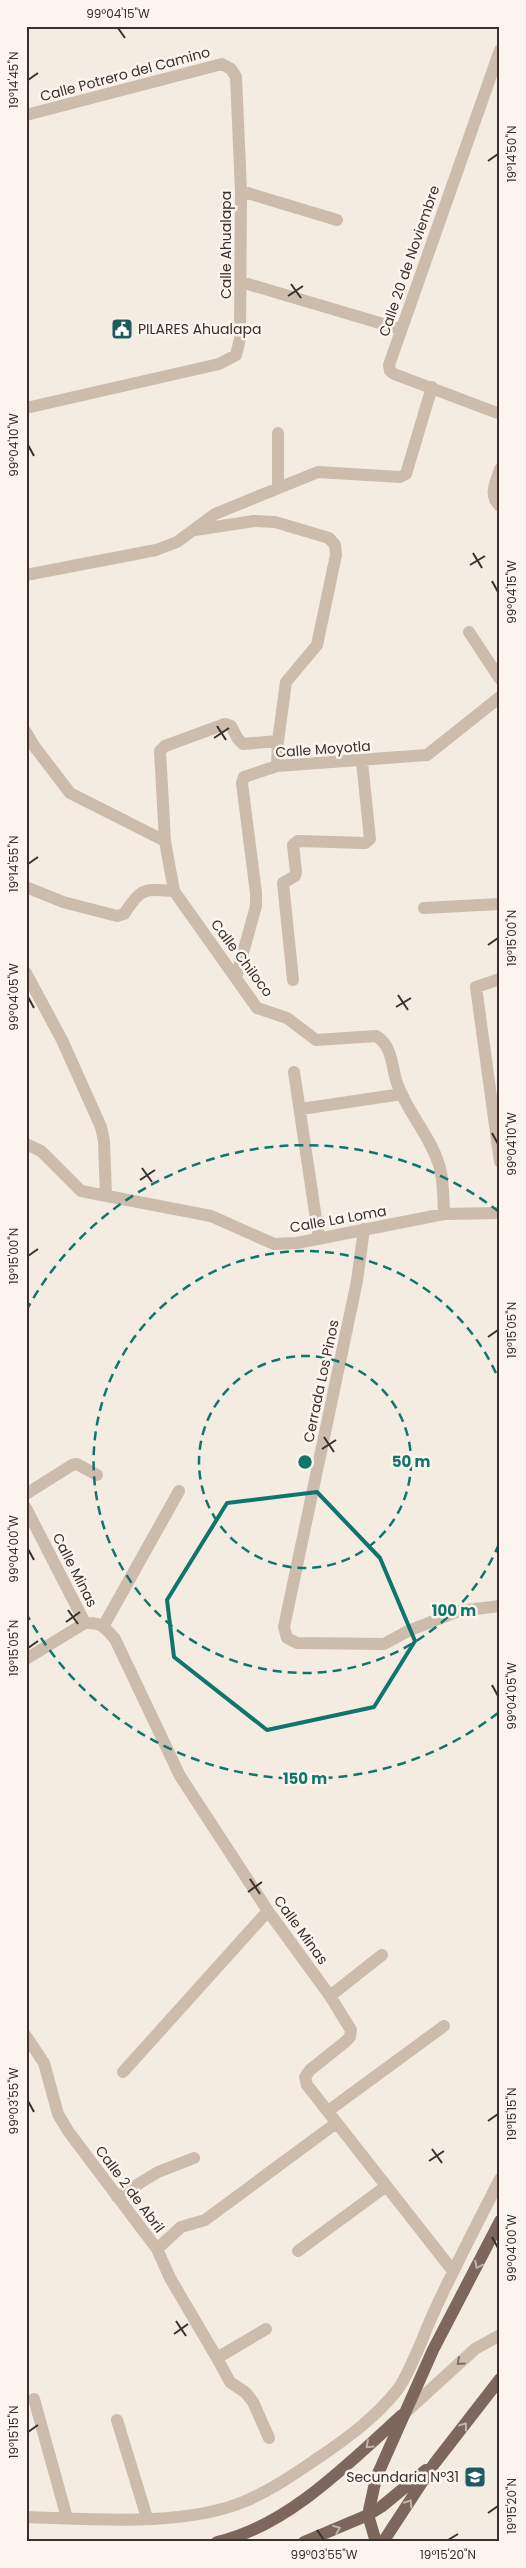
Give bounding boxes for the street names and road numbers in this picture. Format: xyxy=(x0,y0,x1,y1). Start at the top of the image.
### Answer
street label: Calle Potrero del Camino xyxy=(38,42,212,106)
street label: Calle 20 de Noviembre xyxy=(374,182,444,339)
street label: Calle Ahualapa xyxy=(216,191,236,299)
street label: Calle Moyotla xyxy=(275,736,371,762)
street label: Calle Chiloco xyxy=(206,915,278,1001)
street label: Calle La Loma xyxy=(288,1201,388,1237)
street label: Cerrada Los Pinos xyxy=(298,1318,344,1444)
street label: Calle Minas xyxy=(48,1529,102,1611)
street label: Calle Minas xyxy=(269,1891,333,1969)
street label: Calle 2 de Abril xyxy=(91,2141,169,2237)

